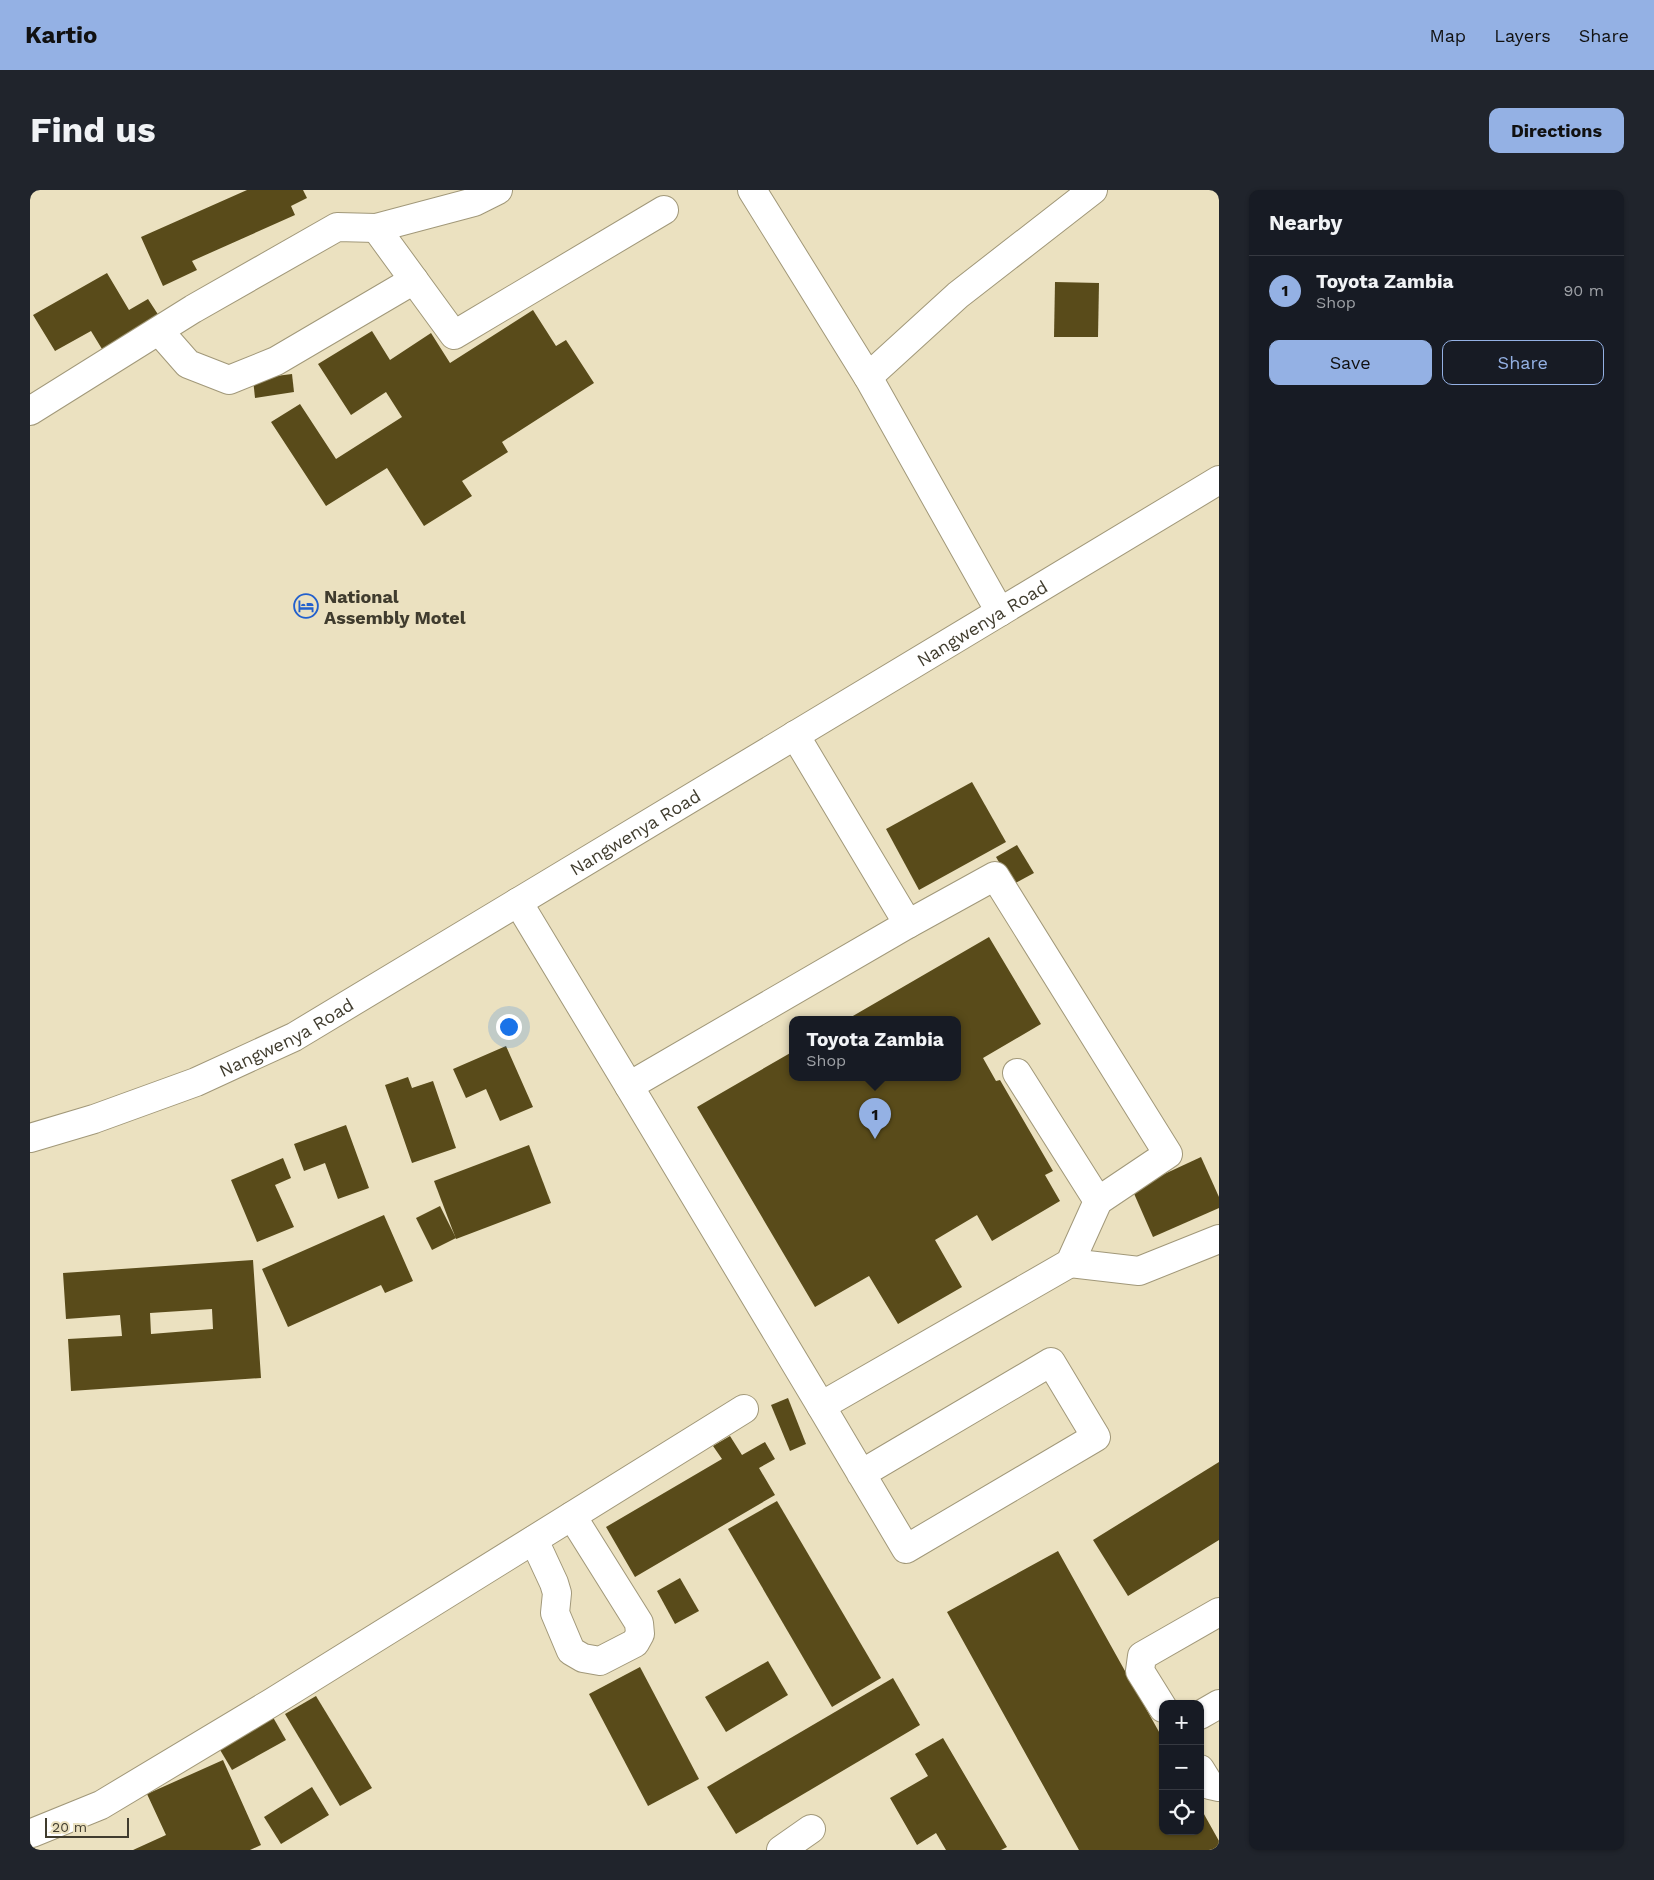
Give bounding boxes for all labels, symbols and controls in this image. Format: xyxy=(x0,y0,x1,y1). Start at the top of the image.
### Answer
text: Kartio xyxy=(25,21,97,49)
text: Map xyxy=(1429,25,1466,46)
text: Layers xyxy=(1494,25,1551,46)
text: Share xyxy=(1579,25,1629,46)
button: Directions xyxy=(1489,108,1624,153)
text: Find us xyxy=(30,109,156,151)
text: Nearby xyxy=(1269,210,1342,235)
text: Toyota Zambia xyxy=(1316,270,1453,293)
text: 1 xyxy=(1282,281,1288,300)
text: 90 m xyxy=(1563,281,1604,300)
text: Shop xyxy=(1316,293,1356,312)
button: Save xyxy=(1269,340,1432,385)
button: Share xyxy=(1442,340,1604,385)
street label: Nangwenya Road xyxy=(913,575,1051,670)
place label: National Assembly Motel xyxy=(324,586,466,628)
hotel icon: National Assembly Motel xyxy=(293,593,319,619)
street label: Nangwenya Road xyxy=(566,784,704,879)
street label: Nangwenya Road xyxy=(216,993,357,1081)
your location xyxy=(496,1014,522,1040)
popup xyxy=(789,1016,961,1081)
text: Toyota Zambia xyxy=(806,1028,944,1051)
text: Shop xyxy=(806,1051,846,1070)
pin: 1 xyxy=(859,1098,891,1139)
map controls xyxy=(1159,1700,1204,1835)
button: + xyxy=(1159,1700,1204,1745)
button: − xyxy=(1159,1745,1204,1790)
button: locate xyxy=(1159,1790,1204,1835)
scale bar xyxy=(45,1815,129,1838)
text: 20 m xyxy=(52,1819,87,1835)

